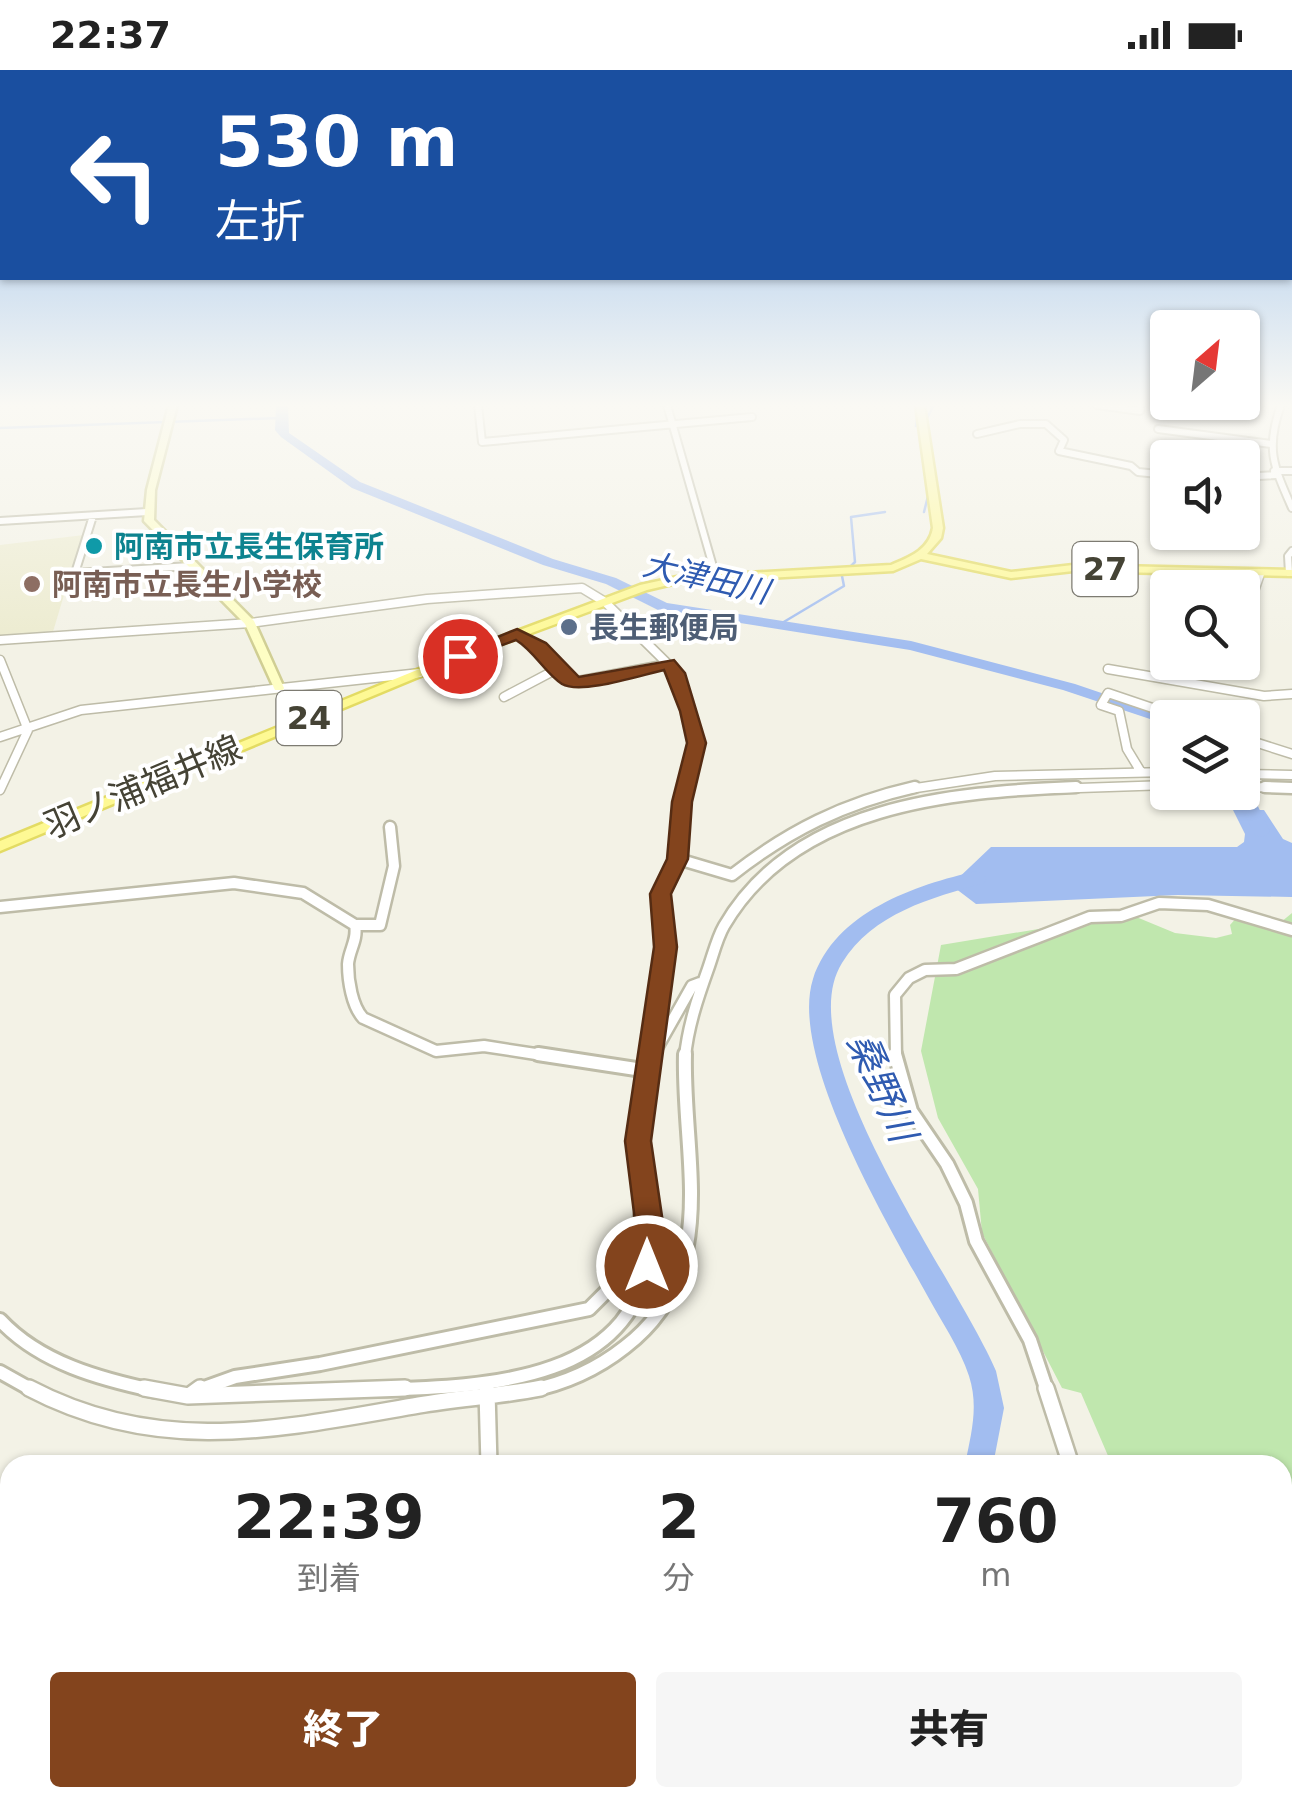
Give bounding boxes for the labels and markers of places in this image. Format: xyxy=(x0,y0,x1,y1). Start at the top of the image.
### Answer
place label: 阿南市立長生保育所 xyxy=(114,529,384,564)
marker: 阿南市立長生保育所 xyxy=(83,535,105,557)
place label: 阿南市立長生小学校 xyxy=(52,567,322,602)
marker: 阿南市立長生小学校 xyxy=(21,573,43,595)
place label: 長生郵便局 xyxy=(589,610,739,645)
pin xyxy=(418,614,503,699)
marker: 長生郵便局 xyxy=(558,616,580,638)

